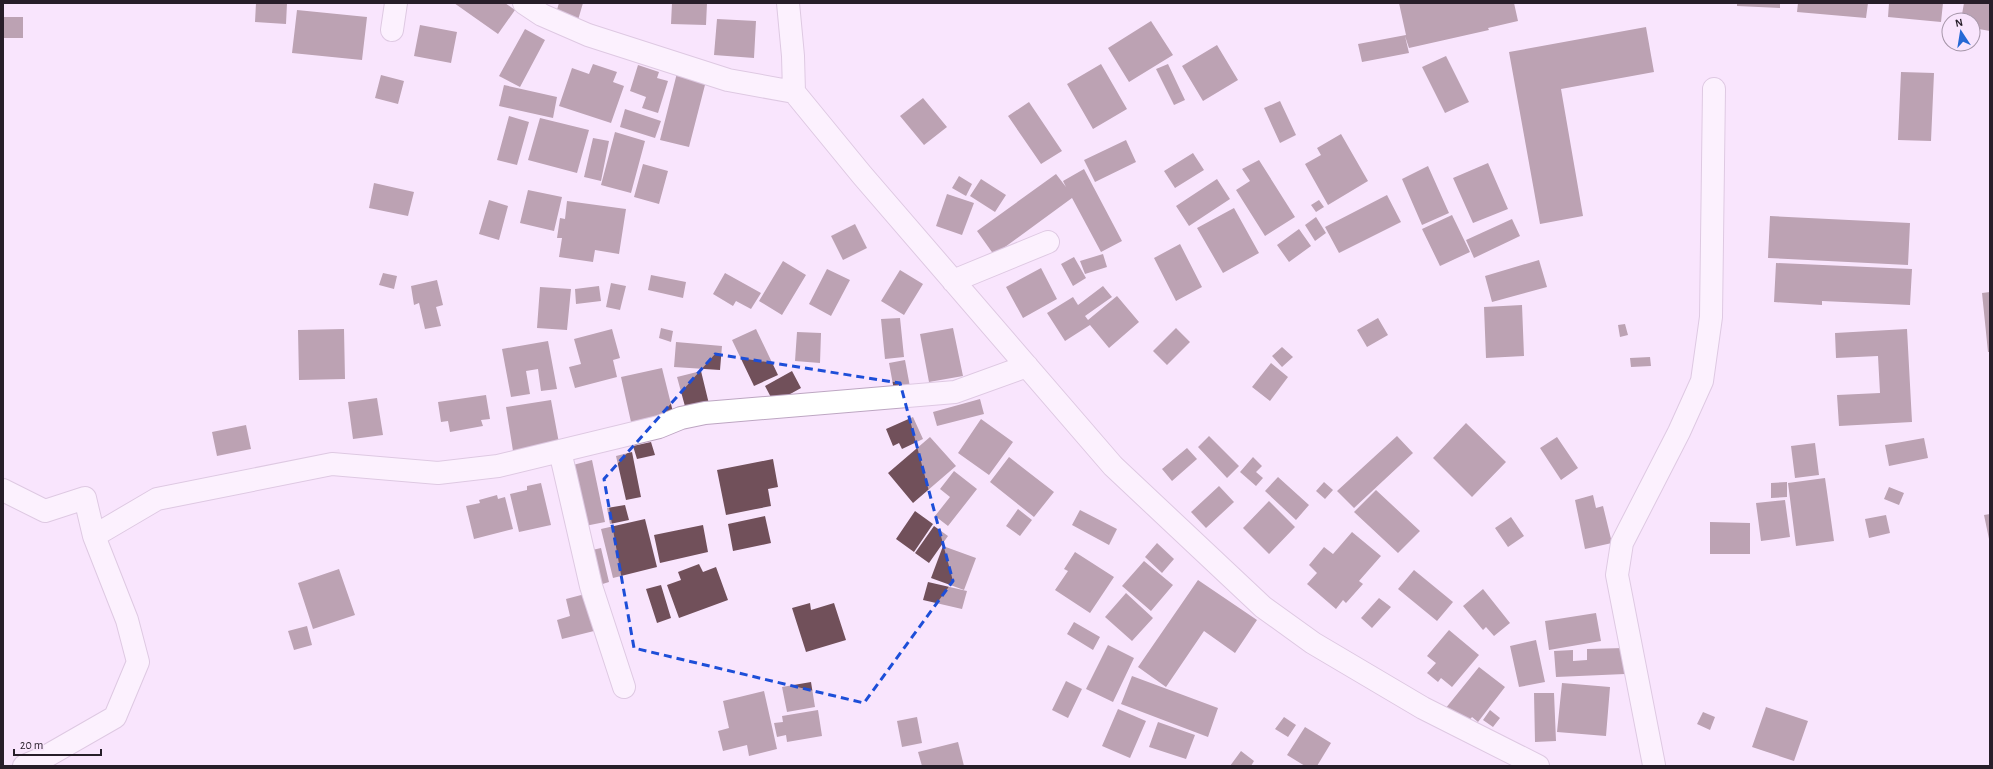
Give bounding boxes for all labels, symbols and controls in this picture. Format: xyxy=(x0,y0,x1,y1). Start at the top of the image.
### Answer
north arrow xyxy=(1941,12,1981,52)
text: N xyxy=(1954,17,1964,29)
scale bar xyxy=(14,731,101,757)
text: 20 m xyxy=(20,739,43,751)

